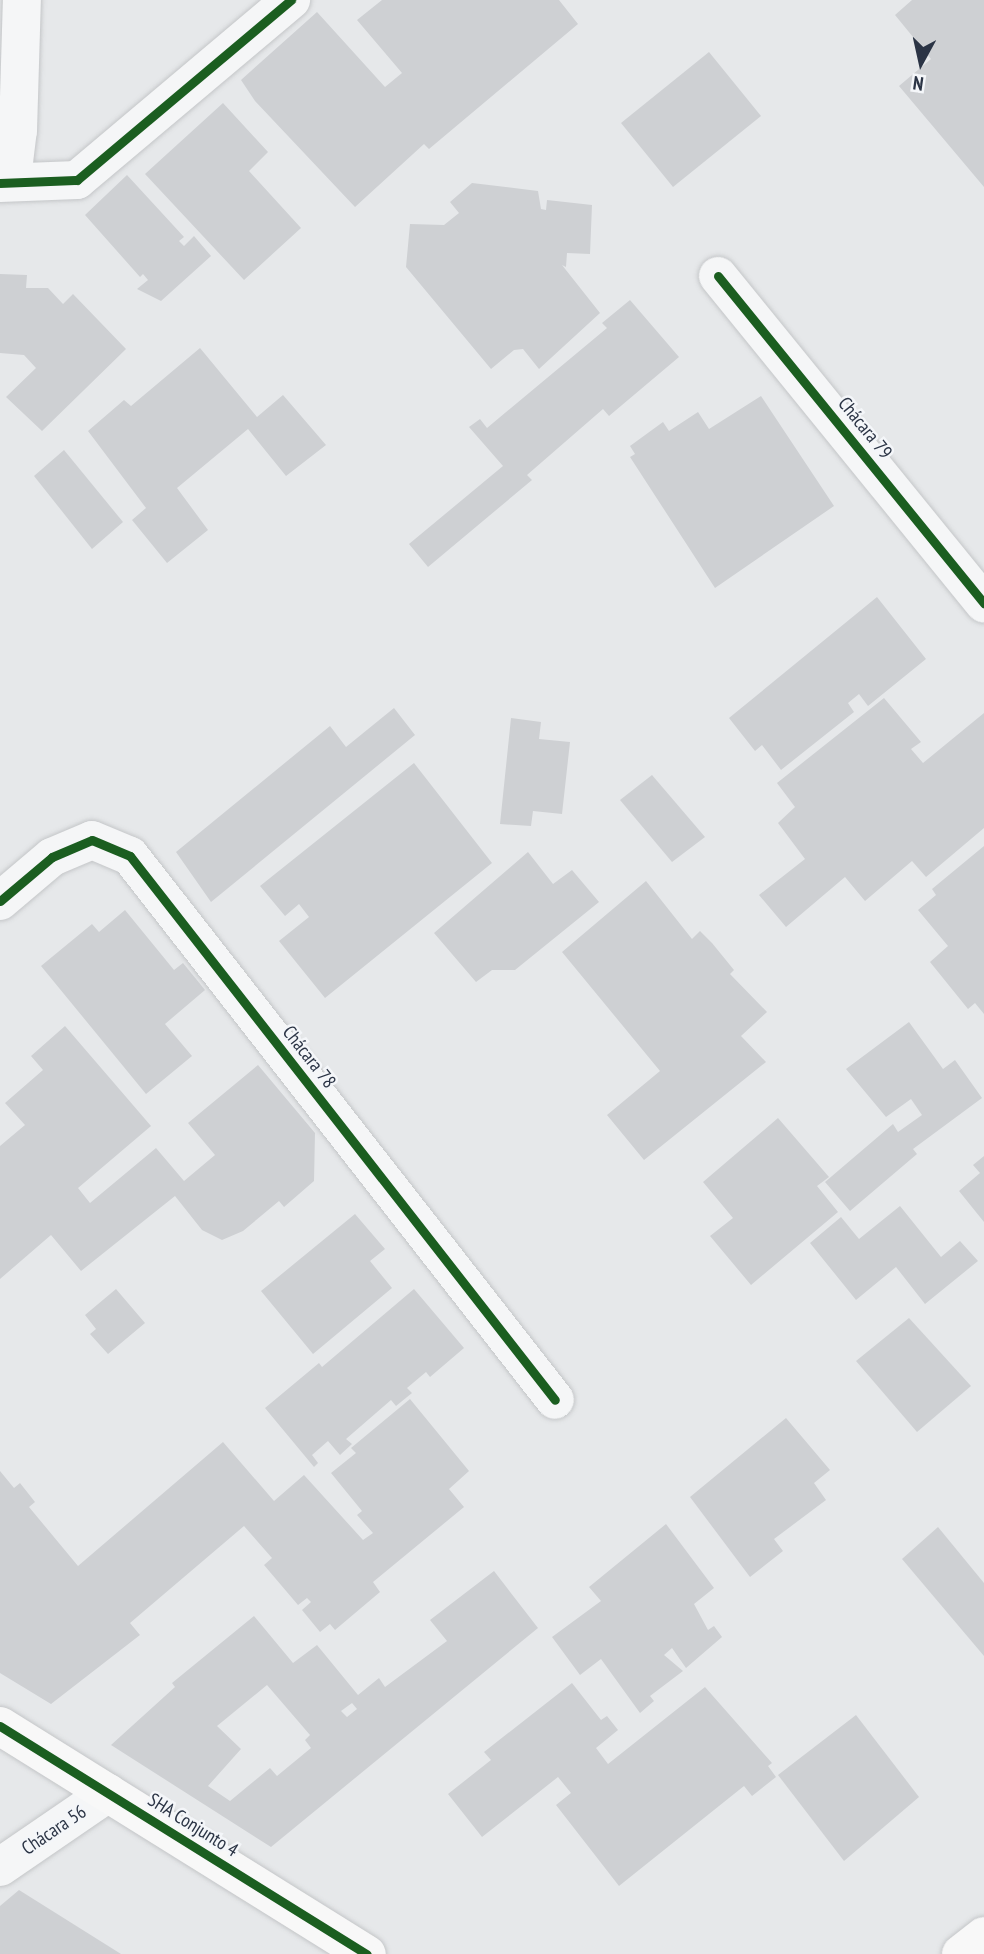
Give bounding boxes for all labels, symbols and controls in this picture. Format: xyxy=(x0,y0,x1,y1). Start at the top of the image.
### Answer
north arrow xyxy=(886,28,956,98)
text: N xyxy=(911,71,925,96)
street label: Chácara 79 xyxy=(833,392,897,464)
street label: Chácara 78 xyxy=(278,1021,340,1093)
street label: SHA Conjunto 4 xyxy=(143,1788,243,1862)
street label: Chácara 56 xyxy=(17,1800,91,1860)

